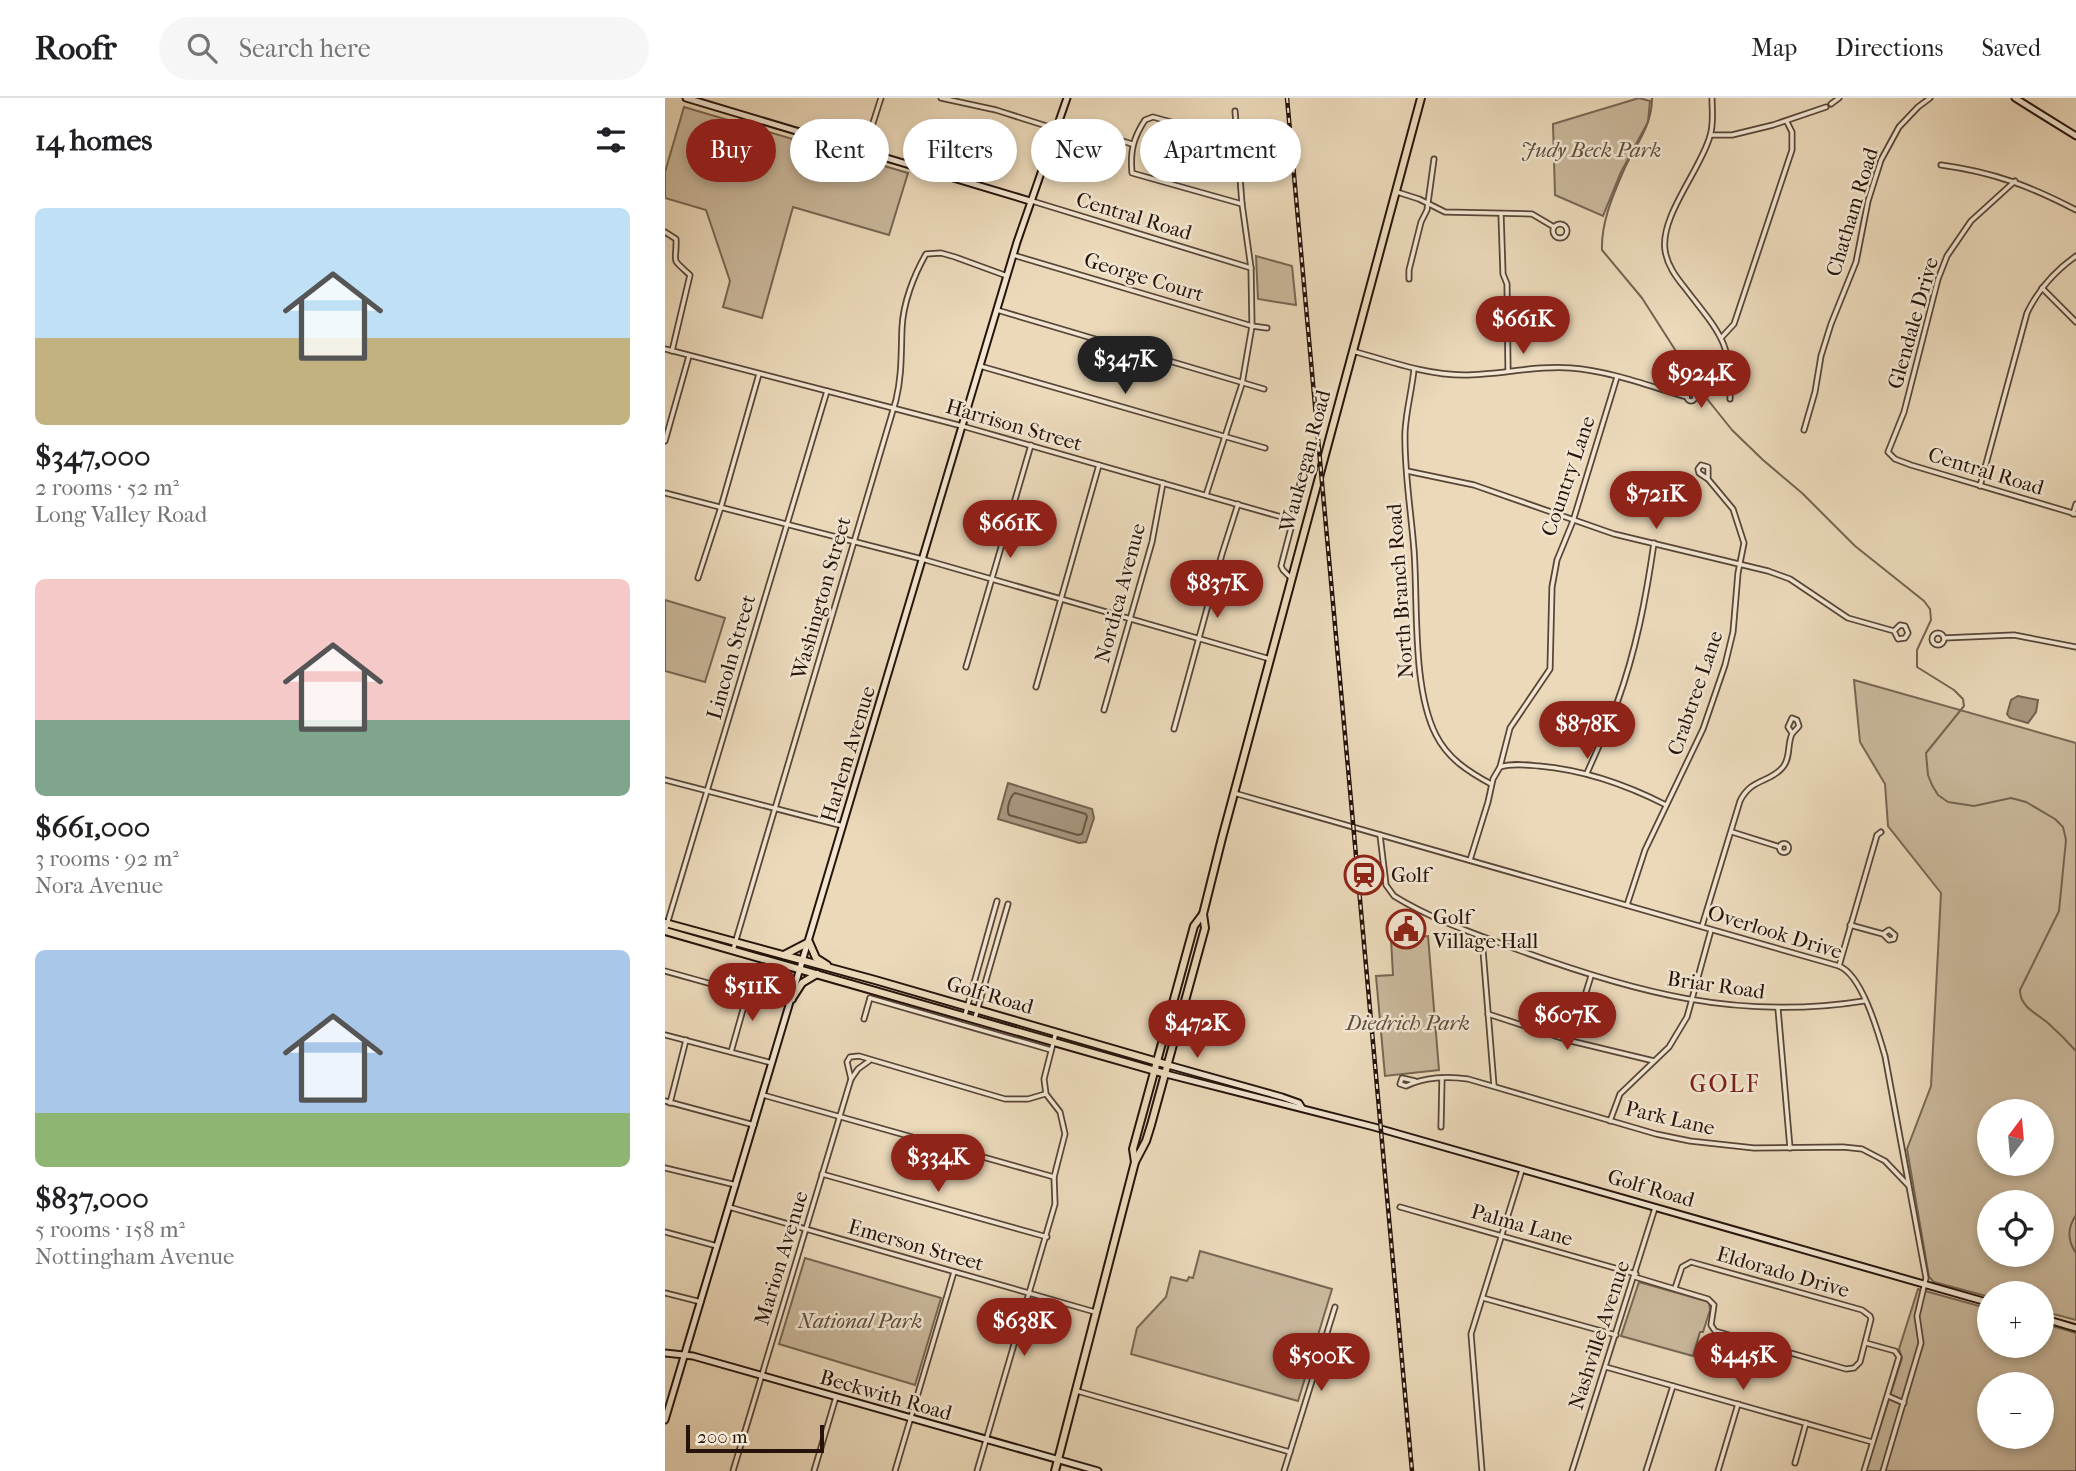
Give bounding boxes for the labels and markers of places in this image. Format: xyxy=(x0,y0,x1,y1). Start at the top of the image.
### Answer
pin: $661K xyxy=(1474,296,1572,356)
pin: $347K xyxy=(1076,336,1174,396)
pin: $924K xyxy=(1652,350,1750,410)
pin: $721K xyxy=(1607,472,1705,531)
pin: $661K xyxy=(961,500,1059,560)
pin: $837K xyxy=(1168,560,1266,620)
pin: $878K xyxy=(1538,702,1636,761)
station icon: Golf xyxy=(1343,854,1385,896)
place label: Golf xyxy=(1391,863,1433,887)
place label: Golf Village Hall xyxy=(1432,905,1538,953)
public building icon: Golf Village Hall xyxy=(1385,908,1427,950)
pin: $511K xyxy=(703,964,801,1023)
pin: $607K xyxy=(1518,992,1616,1052)
pin: $472K xyxy=(1148,1000,1246,1060)
pin: $334K xyxy=(889,1134,987,1194)
pin: $638K xyxy=(975,1298,1073,1358)
pin: $445K xyxy=(1694,1332,1792,1392)
pin: $500K xyxy=(1272,1334,1370,1393)

